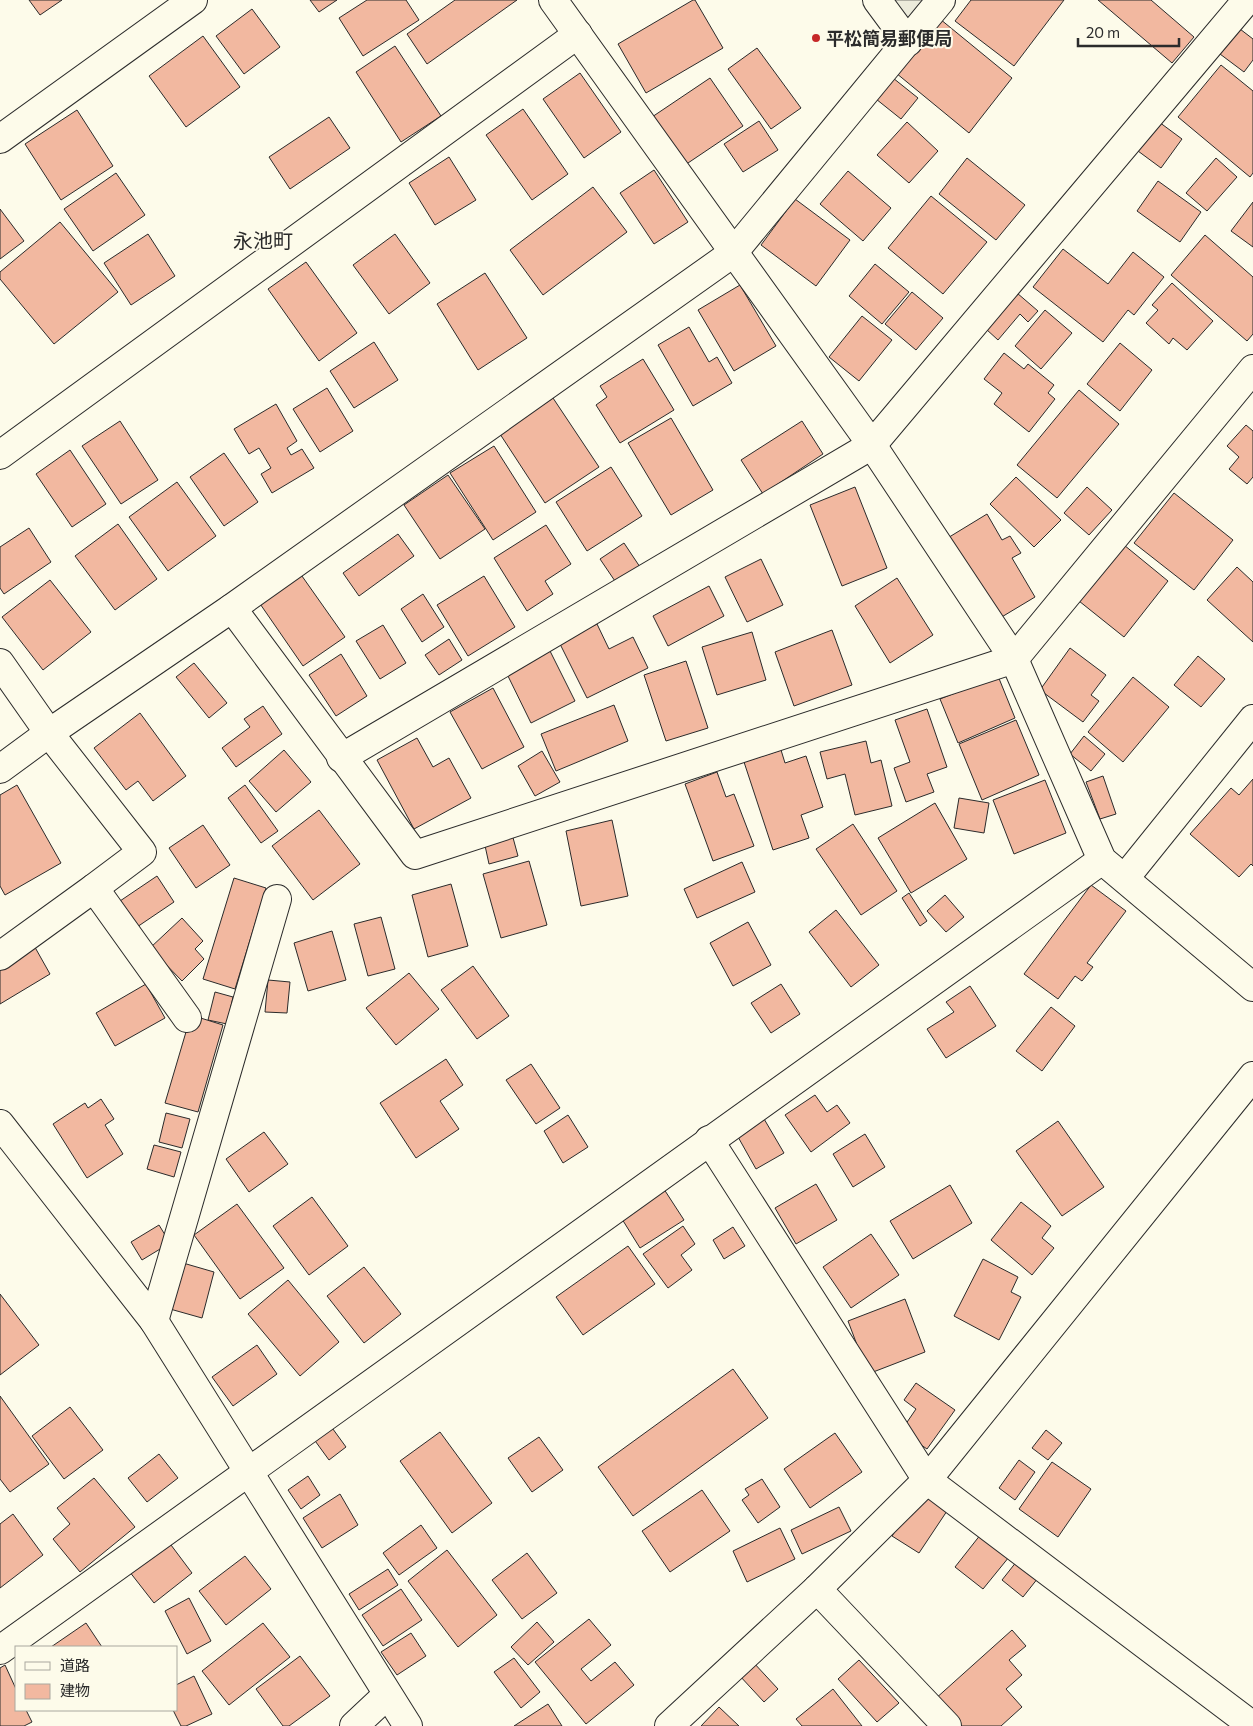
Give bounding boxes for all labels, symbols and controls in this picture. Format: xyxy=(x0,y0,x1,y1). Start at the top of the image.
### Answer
scale bar xyxy=(1078,15,1179,47)
text: 20 m xyxy=(1086,23,1120,41)
place label: 平松簡易郵便局 xyxy=(826,27,952,49)
marker: 平松簡易郵便局 xyxy=(810,32,822,44)
district label: 永池町 xyxy=(233,228,293,252)
legend xyxy=(15,1646,178,1711)
text: 道路 xyxy=(60,1656,90,1674)
text: 建物 xyxy=(60,1681,90,1699)

